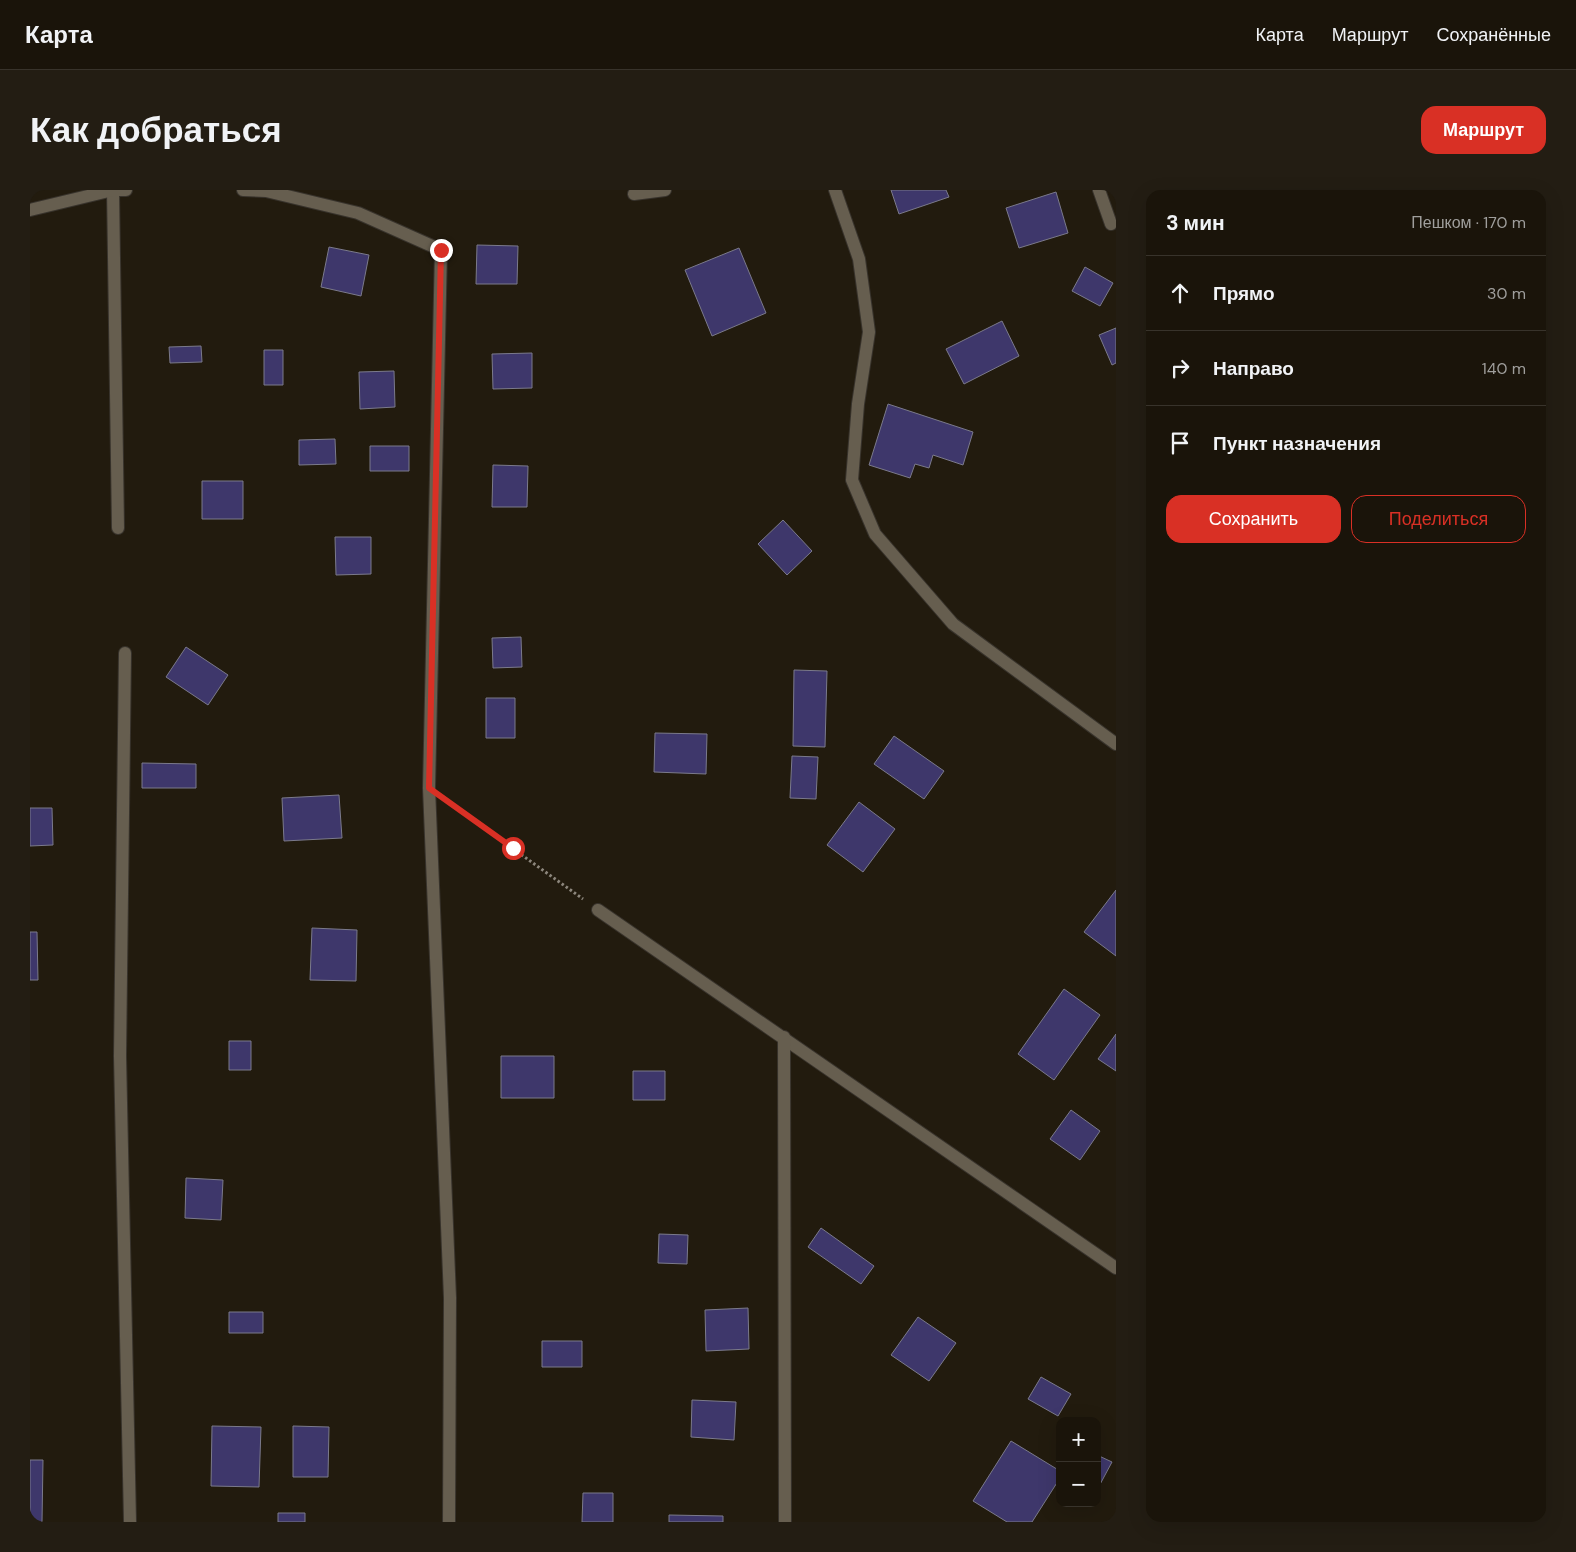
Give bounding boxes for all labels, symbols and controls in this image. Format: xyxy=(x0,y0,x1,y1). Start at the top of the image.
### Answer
text: Карта xyxy=(25,19,93,50)
text: Карта xyxy=(1256,23,1304,47)
text: Маршрут xyxy=(1332,23,1408,47)
text: Сохранённые xyxy=(1436,23,1551,47)
button: Маршрут xyxy=(1421,106,1546,154)
text: Как добраться xyxy=(30,107,282,153)
text: 3 мин xyxy=(1166,209,1225,237)
text: Пешком · 170 m xyxy=(1411,212,1526,233)
route end xyxy=(430,239,453,262)
icon: ahead xyxy=(1166,279,1194,307)
text: Прямо xyxy=(1213,281,1275,306)
text: 30 m xyxy=(1487,283,1526,304)
icon: right xyxy=(1166,354,1194,382)
text: Направо xyxy=(1213,356,1294,381)
text: 140 m xyxy=(1482,358,1526,379)
icon: arrive xyxy=(1166,429,1194,457)
text: Пункт назначения xyxy=(1213,431,1381,456)
button: Сохранить xyxy=(1166,495,1341,543)
button: Поделиться xyxy=(1351,495,1526,543)
route start xyxy=(502,837,525,860)
map controls xyxy=(1056,1417,1101,1507)
button: + xyxy=(1056,1417,1101,1462)
button: − xyxy=(1056,1462,1101,1507)

